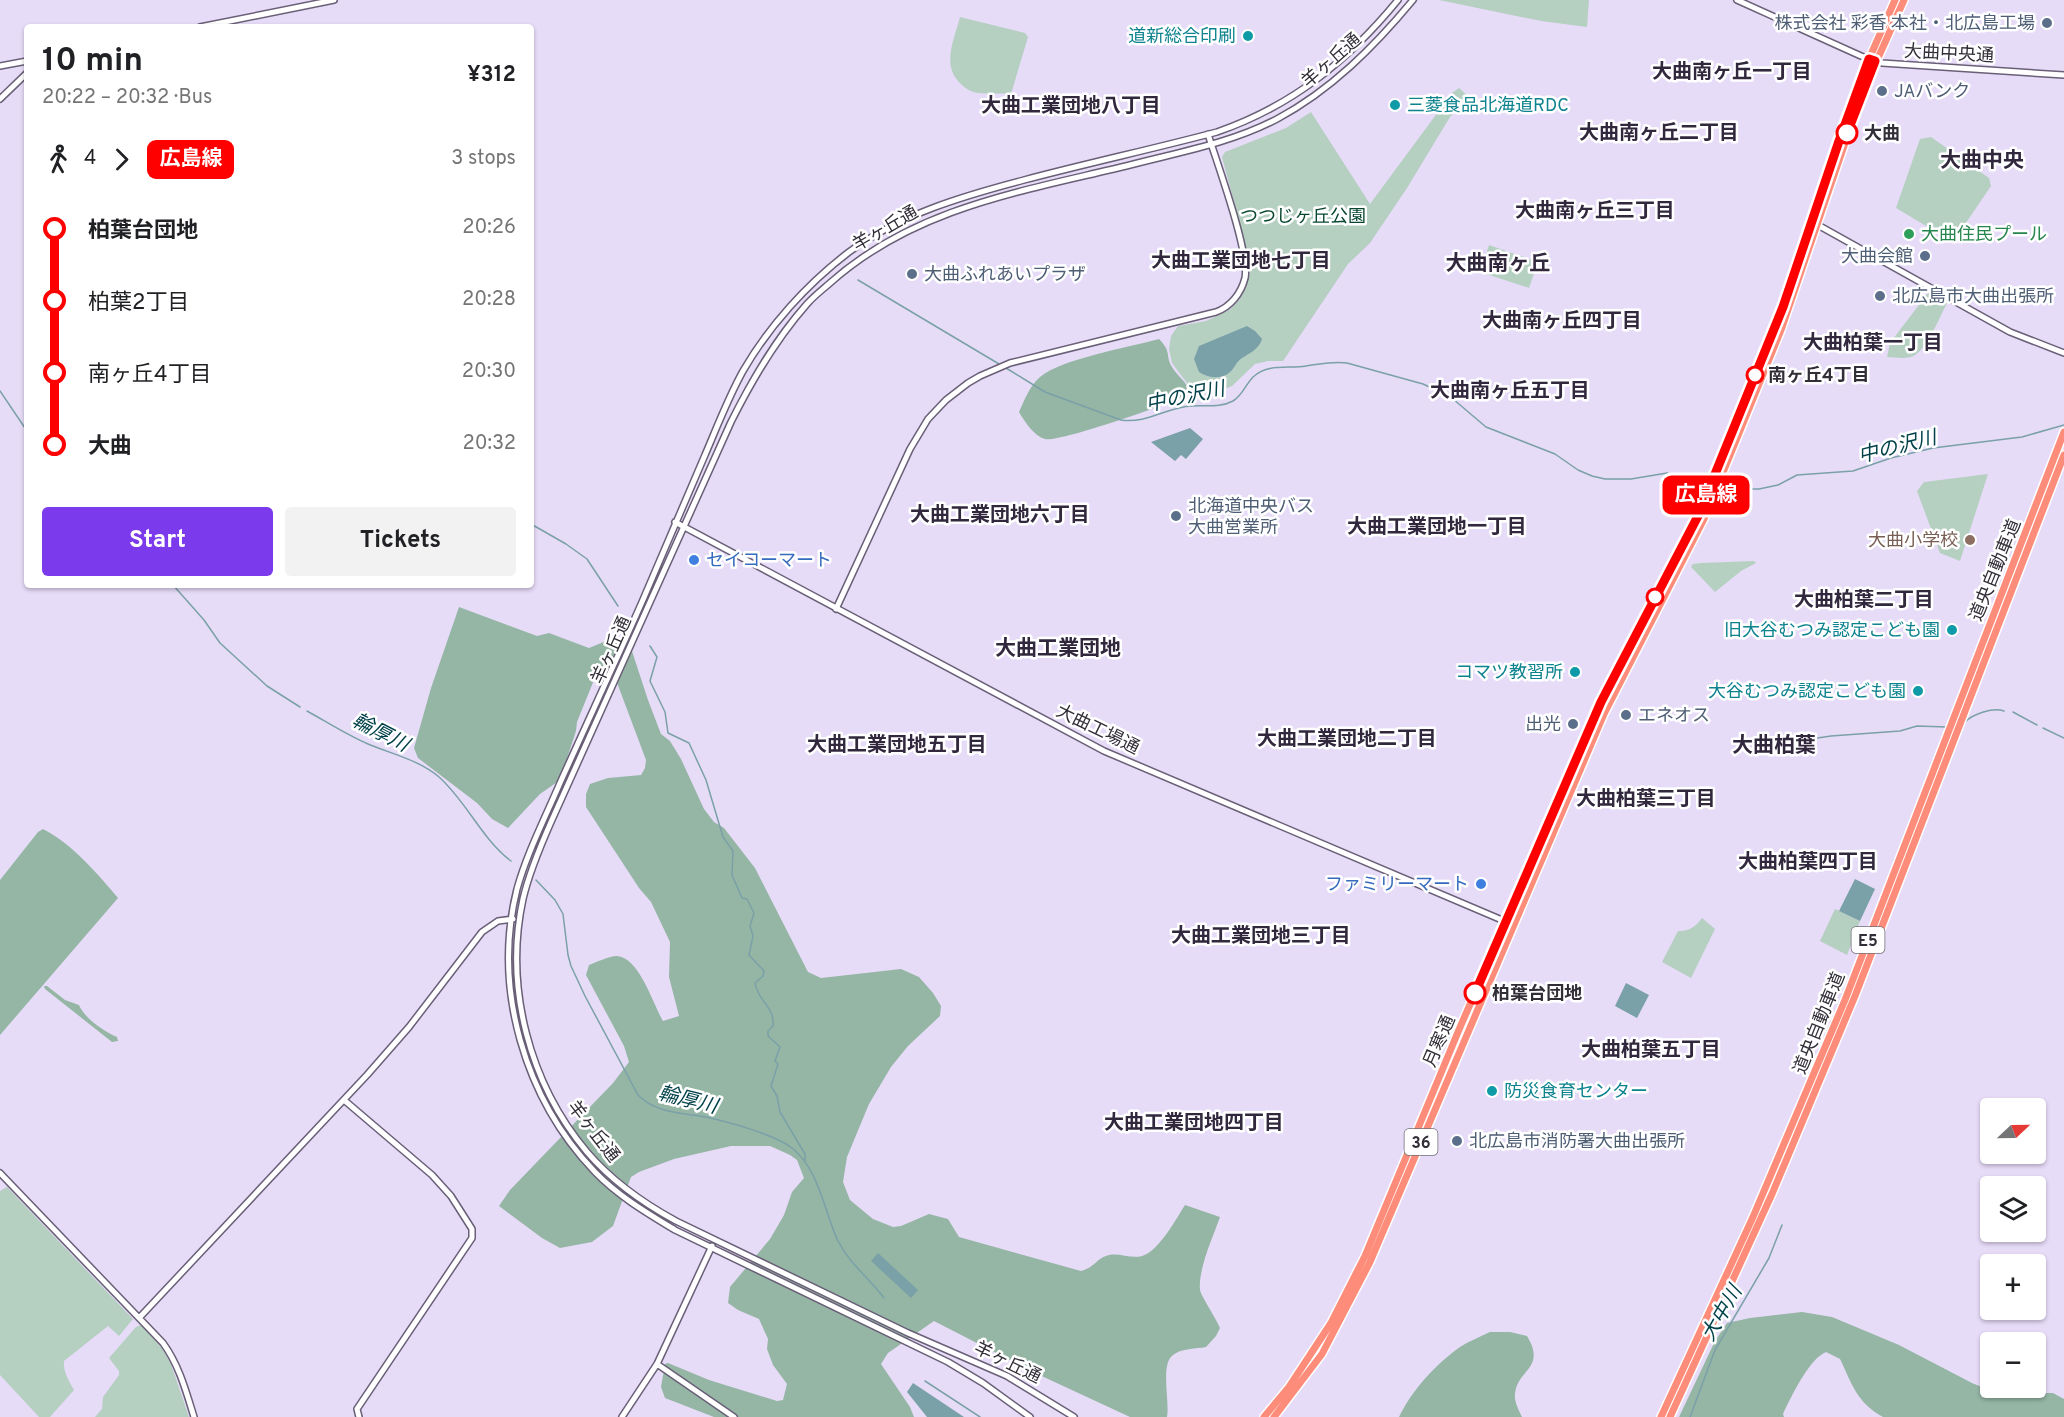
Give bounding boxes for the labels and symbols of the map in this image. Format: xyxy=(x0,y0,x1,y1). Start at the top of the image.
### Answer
place label: 株式会社 彩香 本社・北広島工場 xyxy=(1775,13,2035,36)
marker: 株式会社 彩香 本社・北広島工場 xyxy=(2040,16,2054,30)
place label: 道新総合印刷 xyxy=(1128,26,1236,49)
marker: 道新総合印刷 xyxy=(1241,29,1255,43)
street label: 羊ヶ丘通 xyxy=(1297,29,1367,93)
street label: 大曲中央通 xyxy=(1903,41,1994,68)
district label: 大曲南ヶ丘一丁目 xyxy=(1652,60,1812,86)
place label: JAバンク xyxy=(1894,81,1970,104)
marker: JAバンク xyxy=(1875,84,1889,98)
district label: 大曲工業団地八丁目 xyxy=(981,94,1161,120)
place label: 三菱食品北海道RDC xyxy=(1407,95,1569,118)
marker: 三菱食品北海道RDC xyxy=(1388,98,1402,112)
district label: 大曲南ヶ丘二丁目 xyxy=(1579,121,1739,147)
marker: 大曲 xyxy=(1836,122,1858,144)
place label: 大曲 xyxy=(1864,123,1900,146)
district label: 大曲中央 xyxy=(1940,148,2024,175)
district label: 大曲南ヶ丘三丁目 xyxy=(1515,199,1675,225)
street label: 羊ヶ丘通 xyxy=(849,201,923,257)
park label: つつじヶ丘公園 xyxy=(1240,206,1366,229)
place label: 大曲住民プール xyxy=(1921,224,2047,247)
marker: 大曲住民プール xyxy=(1902,227,1916,241)
place label: 大曲会館 xyxy=(1841,246,1913,269)
district label: 大曲工業団地七丁目 xyxy=(1151,249,1331,275)
marker: 大曲会館 xyxy=(1918,249,1932,263)
district label: 大曲南ヶ丘 xyxy=(1446,251,1551,278)
place label: 大曲ふれあいプラザ xyxy=(924,264,1086,287)
marker: 大曲ふれあいプラザ xyxy=(905,267,919,281)
place label: 北広島市大曲出張所 xyxy=(1892,286,2054,309)
marker: 北広島市大曲出張所 xyxy=(1873,289,1887,303)
district label: 大曲南ヶ丘四丁目 xyxy=(1482,309,1642,335)
district label: 大曲柏葉一丁目 xyxy=(1803,331,1943,357)
place label: 南ヶ丘4丁目 xyxy=(1768,365,1870,388)
marker: 南ヶ丘4丁目 xyxy=(1746,366,1764,384)
water label: 中の沢川 xyxy=(1144,377,1229,419)
district label: 大曲南ヶ丘五丁目 xyxy=(1430,379,1590,405)
water label: 中の沢川 xyxy=(1856,425,1941,470)
line badge: 広島線 xyxy=(1672,476,1740,514)
place label: 北海道中央バス 大曲営業所 xyxy=(1188,496,1314,540)
district label: 大曲工業団地六丁目 xyxy=(910,503,1090,529)
marker: 北海道中央バス 大曲営業所 xyxy=(1169,509,1183,523)
district label: 大曲工業団地一丁目 xyxy=(1347,515,1527,541)
street label: 道央自動車道 xyxy=(1965,516,2027,625)
place label: 大曲小学校 xyxy=(1868,530,1958,553)
marker: 大曲小学校 xyxy=(1963,533,1977,547)
place label: セイコーマート xyxy=(706,550,832,573)
marker: セイコーマート xyxy=(687,553,701,567)
unlabelled marker xyxy=(1646,588,1664,606)
district label: 大曲柏葉二丁目 xyxy=(1794,588,1934,614)
street label: 羊ヶ丘通 xyxy=(587,613,638,688)
place label: 旧大谷むつみ認定こども園 xyxy=(1724,620,1940,643)
marker: 旧大谷むつみ認定こども園 xyxy=(1945,623,1959,637)
district label: 大曲工業団地 xyxy=(995,636,1121,663)
place label: コマツ教習所 xyxy=(1455,662,1563,685)
marker: コマツ教習所 xyxy=(1568,665,1582,679)
place label: 大谷むつみ認定こども園 xyxy=(1708,681,1906,704)
marker: 大谷むつみ認定こども園 xyxy=(1911,684,1925,698)
street label: 大曲工場通 xyxy=(1052,700,1143,760)
place label: エネオス xyxy=(1638,705,1710,728)
marker: エネオス xyxy=(1619,708,1633,722)
water label: 輪厚川 xyxy=(347,709,415,760)
place label: 出光 xyxy=(1525,714,1561,737)
marker: 出光 xyxy=(1566,717,1580,731)
district label: 大曲工業団地二丁目 xyxy=(1257,727,1437,753)
district label: 大曲工業団地五丁目 xyxy=(807,733,987,759)
district label: 大曲柏葉 xyxy=(1732,733,1816,760)
district label: 大曲柏葉三丁目 xyxy=(1576,787,1716,813)
district label: 大曲柏葉四丁目 xyxy=(1738,850,1878,876)
place label: ファミリーマート xyxy=(1325,874,1469,897)
marker: ファミリーマート xyxy=(1474,877,1488,891)
district label: 大曲工業団地三丁目 xyxy=(1171,924,1351,950)
road number: E5 xyxy=(1852,927,1884,953)
street label: 道央自動車道 xyxy=(1789,969,1851,1078)
marker: 柏葉台団地 xyxy=(1464,982,1486,1004)
place label: 柏葉台団地 xyxy=(1492,983,1582,1006)
street label: 月寒通 xyxy=(1419,1012,1462,1071)
district label: 大曲柏葉五丁目 xyxy=(1581,1038,1721,1064)
water label: 輪厚川 xyxy=(655,1081,722,1121)
place label: 防災食育センター xyxy=(1504,1081,1648,1104)
marker: 防災食育センター xyxy=(1485,1084,1499,1098)
street label: 羊ヶ丘通 xyxy=(562,1096,624,1167)
north arrow xyxy=(1980,1098,2046,1164)
district label: 大曲工業団地四丁目 xyxy=(1104,1111,1284,1137)
road number: 36 xyxy=(1404,1129,1438,1155)
place label: 北広島市消防署大曲出張所 xyxy=(1469,1131,1685,1154)
marker: 北広島市消防署大曲出張所 xyxy=(1450,1134,1464,1148)
water label: 大中川 xyxy=(1696,1280,1750,1346)
street label: 羊ヶ丘通 xyxy=(970,1337,1045,1389)

